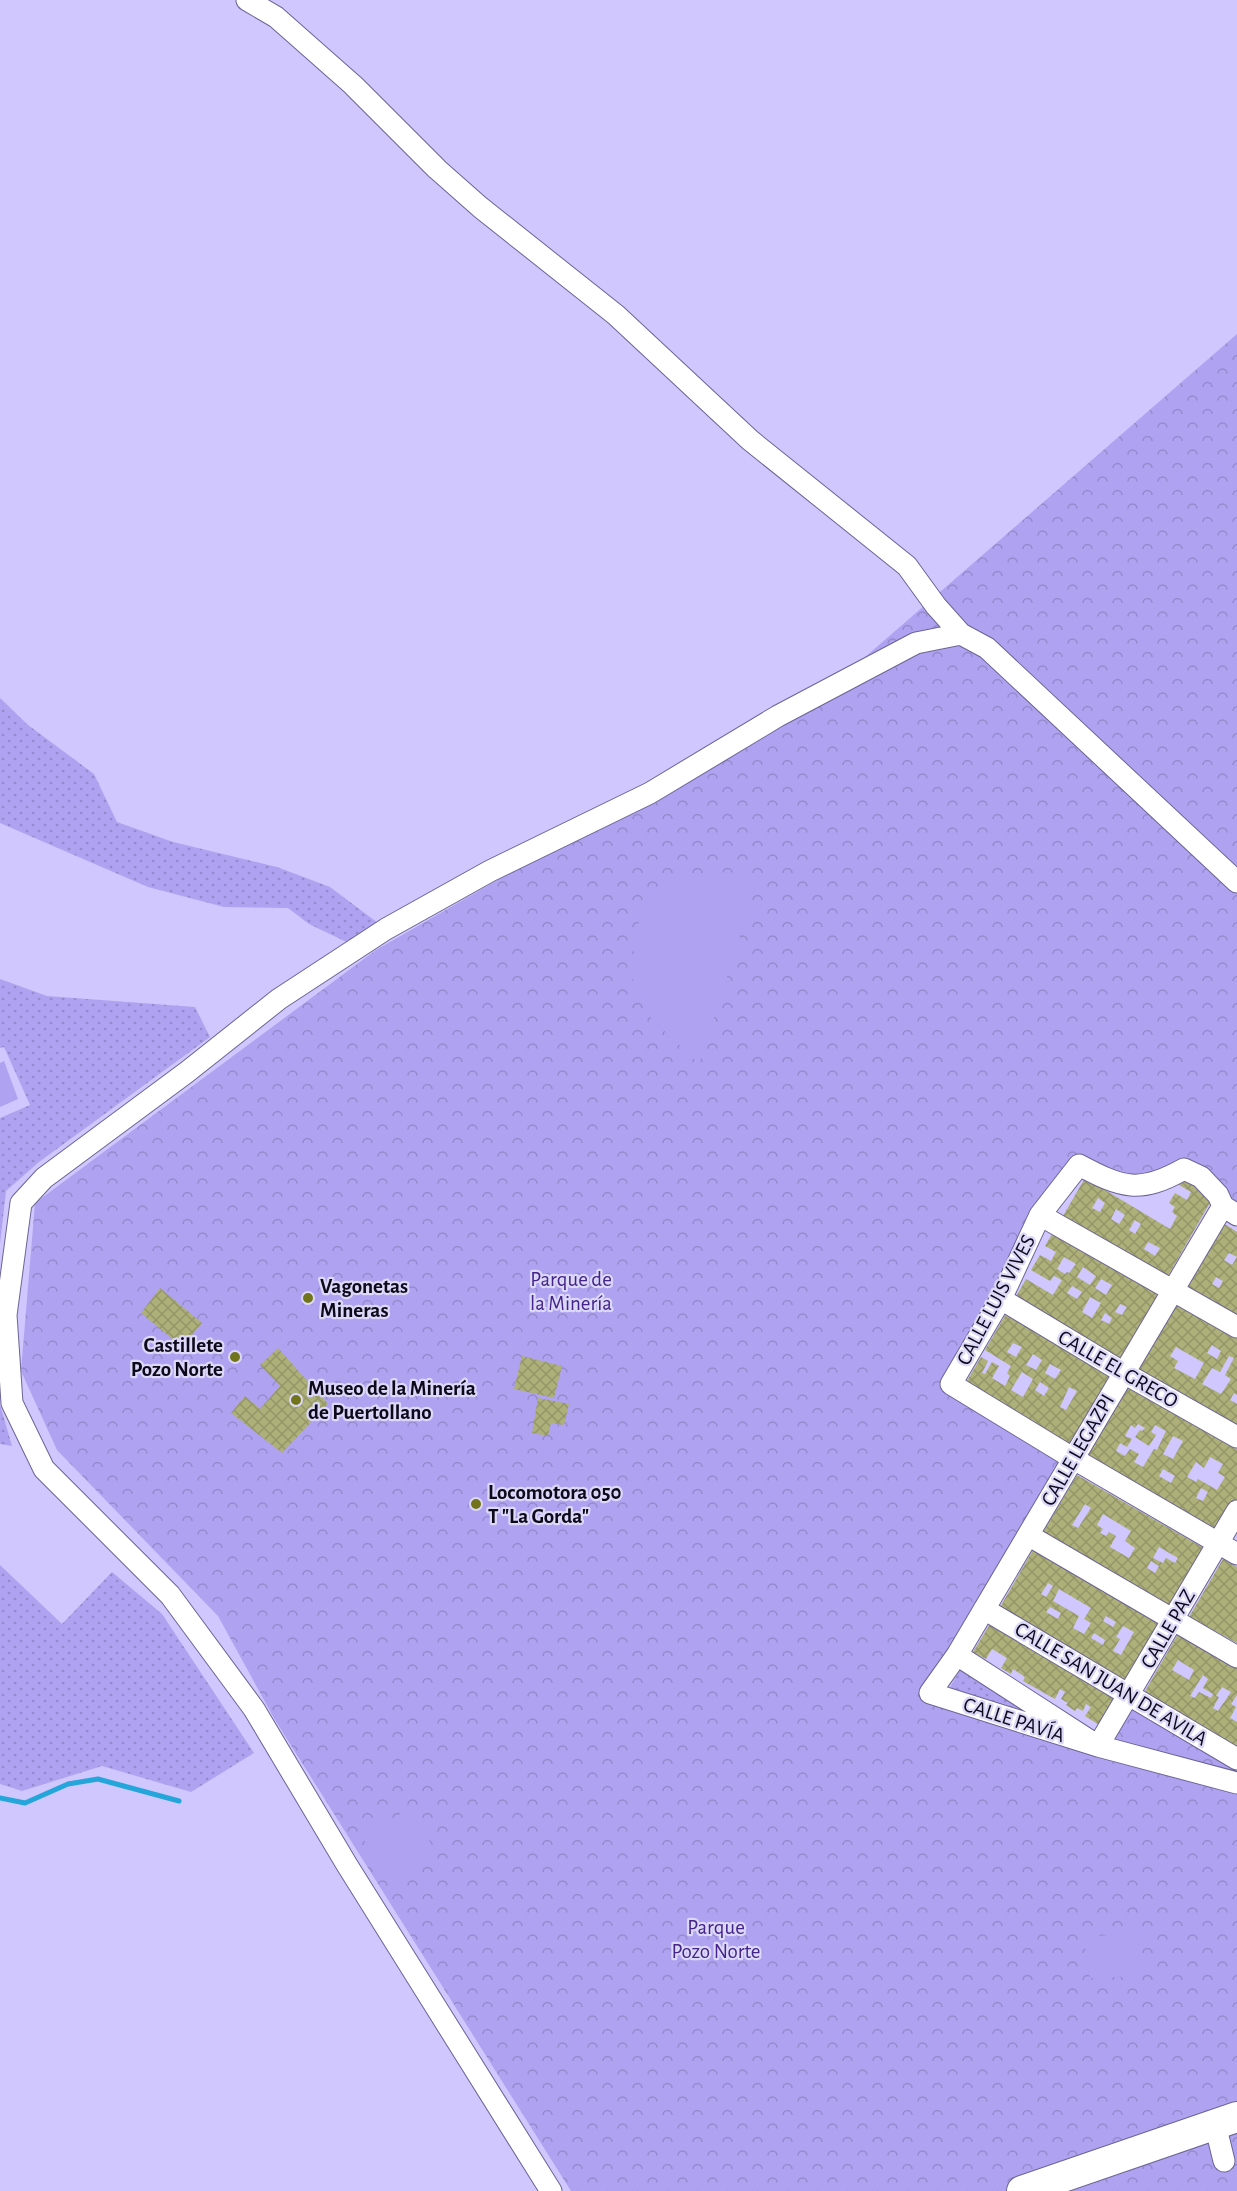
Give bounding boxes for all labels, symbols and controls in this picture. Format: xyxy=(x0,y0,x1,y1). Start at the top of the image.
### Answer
street label: CALLE LUIS VIVES xyxy=(953,1231,1039,1369)
park label: Parque de la Minería xyxy=(530,1269,612,1314)
place label: Vagonetas Mineras xyxy=(320,1276,408,1321)
marker: Vagonetas Mineras xyxy=(301,1291,315,1305)
street label: CALLE EL GRECO xyxy=(1054,1326,1182,1412)
place label: Castillete Pozo Norte xyxy=(131,1335,223,1380)
marker: Castillete Pozo Norte xyxy=(228,1350,242,1364)
place label: Museo de la Minería de Puertollano xyxy=(308,1378,476,1423)
street label: CALLE LEGAZPI xyxy=(1038,1391,1118,1509)
marker: Museo de la Minería de Puertollano xyxy=(289,1393,303,1407)
place label: Locomotora 050 T "La Gorda" xyxy=(488,1482,622,1527)
marker: Locomotora 050 T "La Gorda" xyxy=(469,1497,483,1511)
street label: CALLE PAZ xyxy=(1137,1586,1199,1672)
street label: CALLE SAN JUAN DE AVILA xyxy=(1011,1618,1211,1750)
street label: CALLE PAVÍA xyxy=(961,1692,1068,1746)
park label: Parque Pozo Norte xyxy=(671,1917,761,1962)

